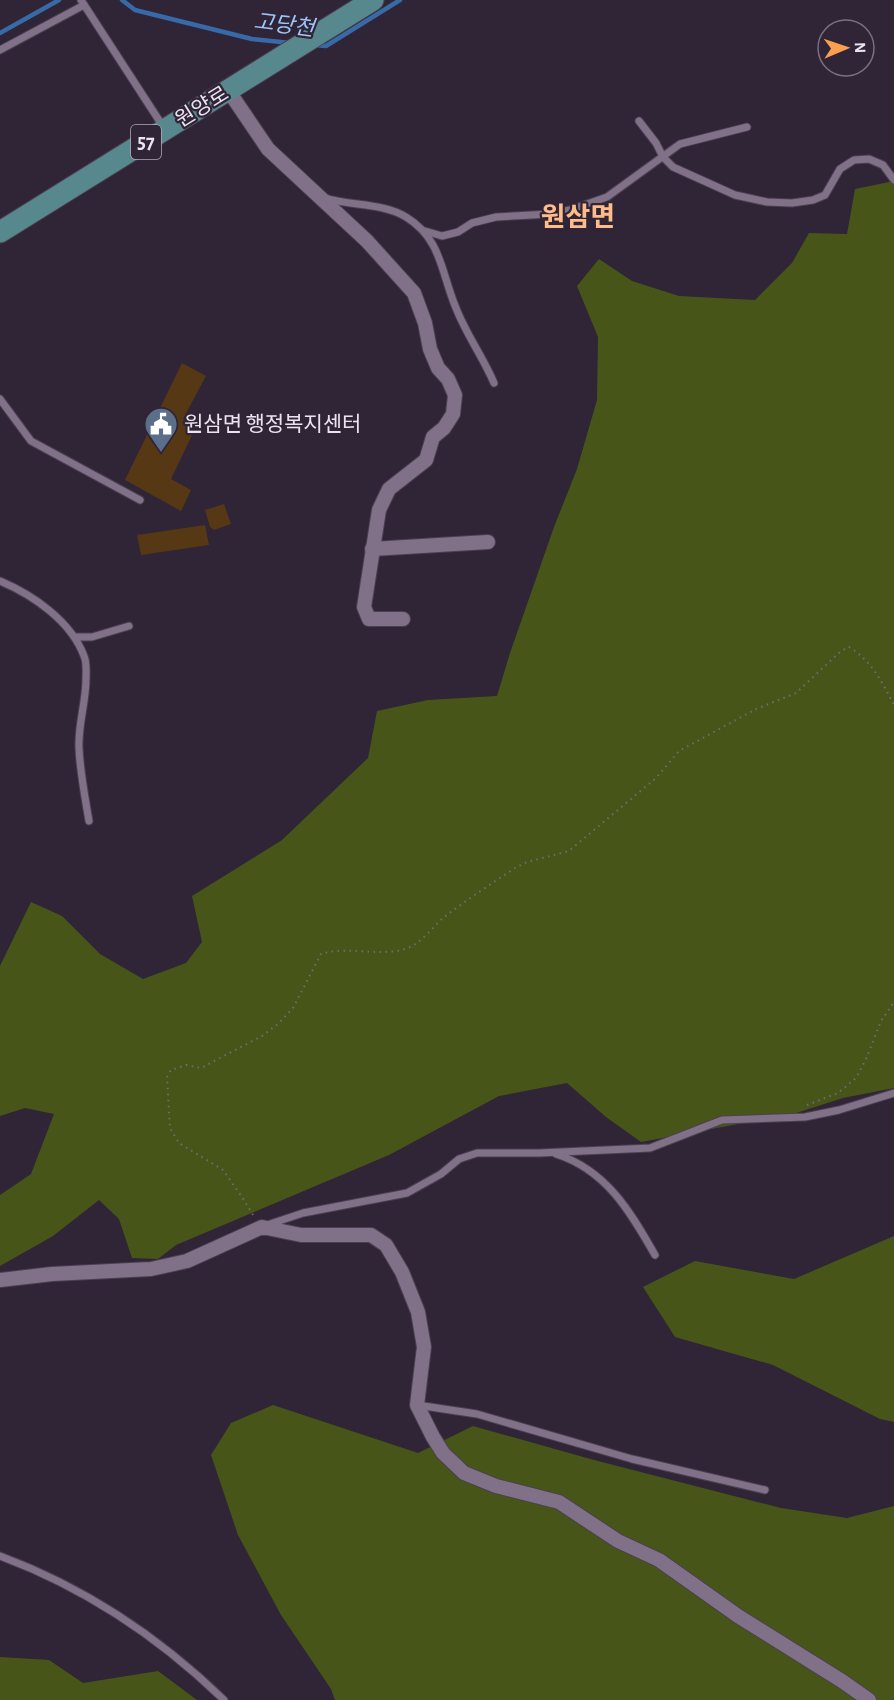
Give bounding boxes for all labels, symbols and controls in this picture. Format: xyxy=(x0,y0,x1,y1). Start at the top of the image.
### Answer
water label: 고당천 xyxy=(253,9,318,40)
north arrow xyxy=(816,18,876,78)
text: N xyxy=(852,42,868,53)
street label: 원양로 xyxy=(171,82,232,131)
road number: 57 xyxy=(131,125,161,159)
district label: 원삼면 xyxy=(541,203,615,231)
public building icon: 원삼면 행정복지센터 xyxy=(143,406,179,453)
place label: 원삼면 행정복지센터 xyxy=(184,413,361,435)

